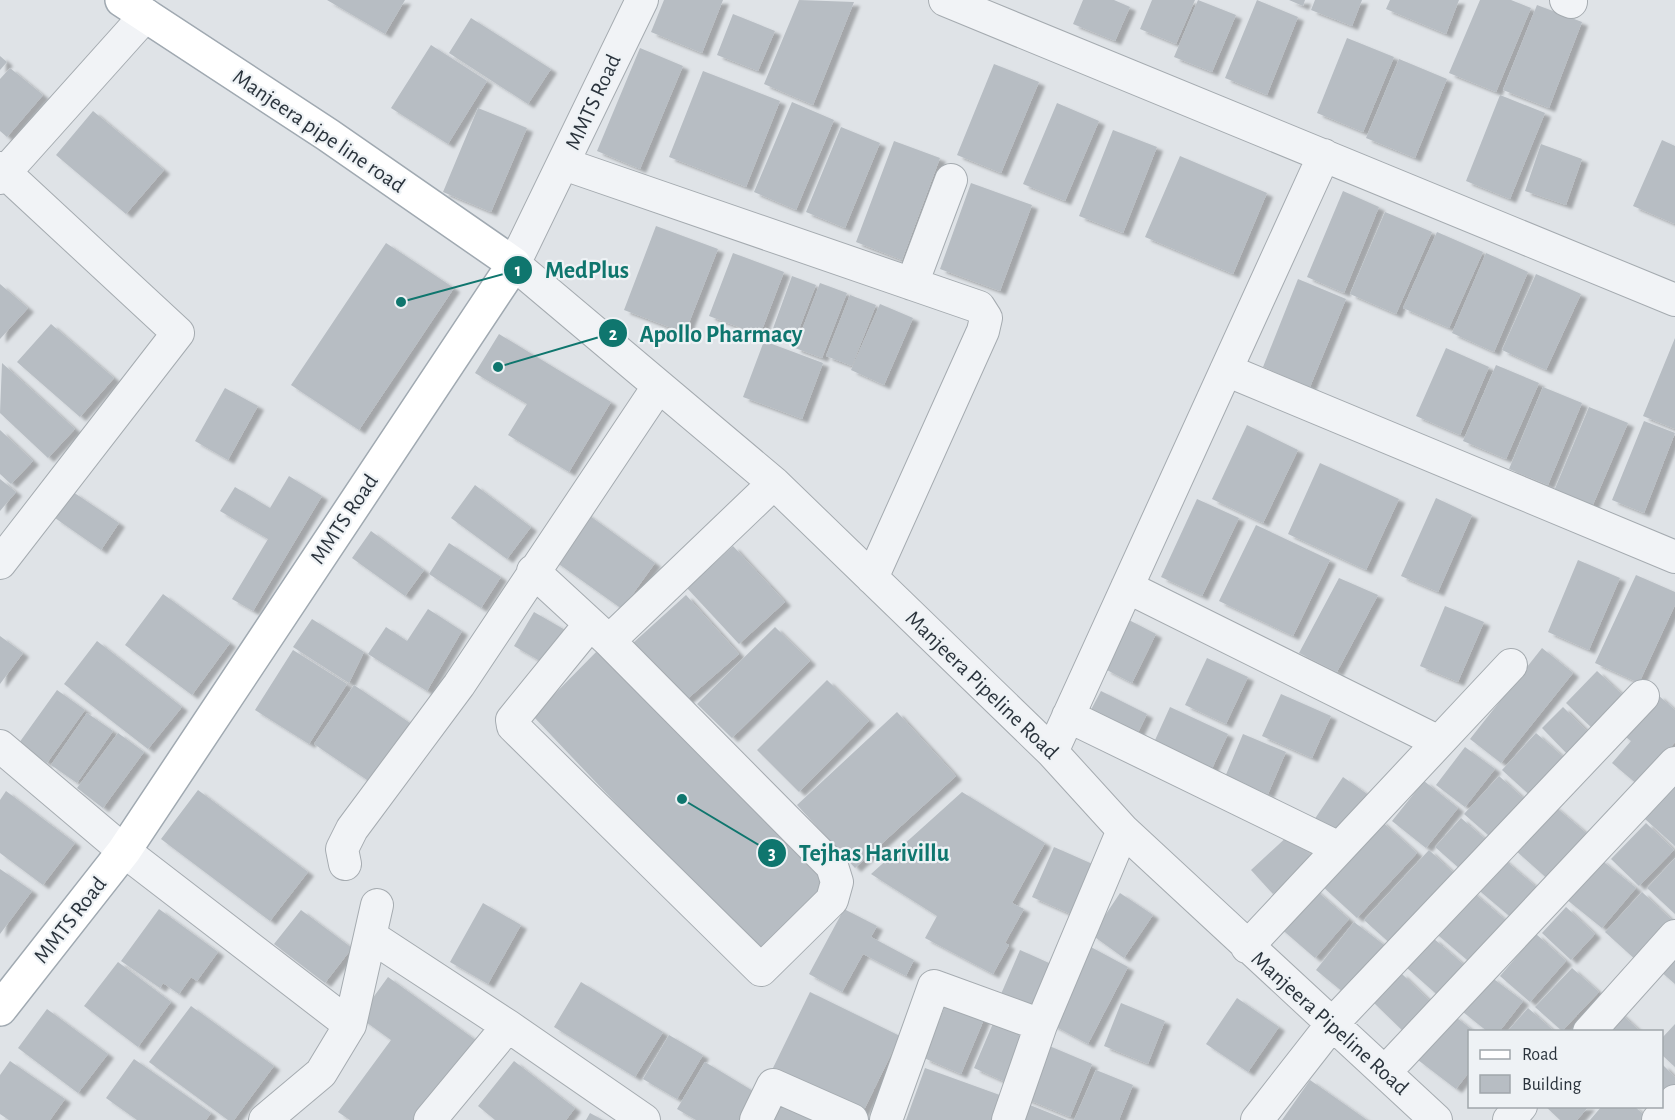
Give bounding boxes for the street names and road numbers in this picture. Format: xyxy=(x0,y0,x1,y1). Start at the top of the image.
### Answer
street label: MMTS Road xyxy=(561,51,625,153)
street label: Manjeera pipe line road xyxy=(229,65,409,197)
street label: MMTS Road xyxy=(306,470,382,568)
street label: Manjeera Pipeline Road xyxy=(901,607,1063,763)
street label: MMTS Road xyxy=(30,873,110,967)
street label: Manjeera Pipeline Road xyxy=(1247,947,1413,1099)

